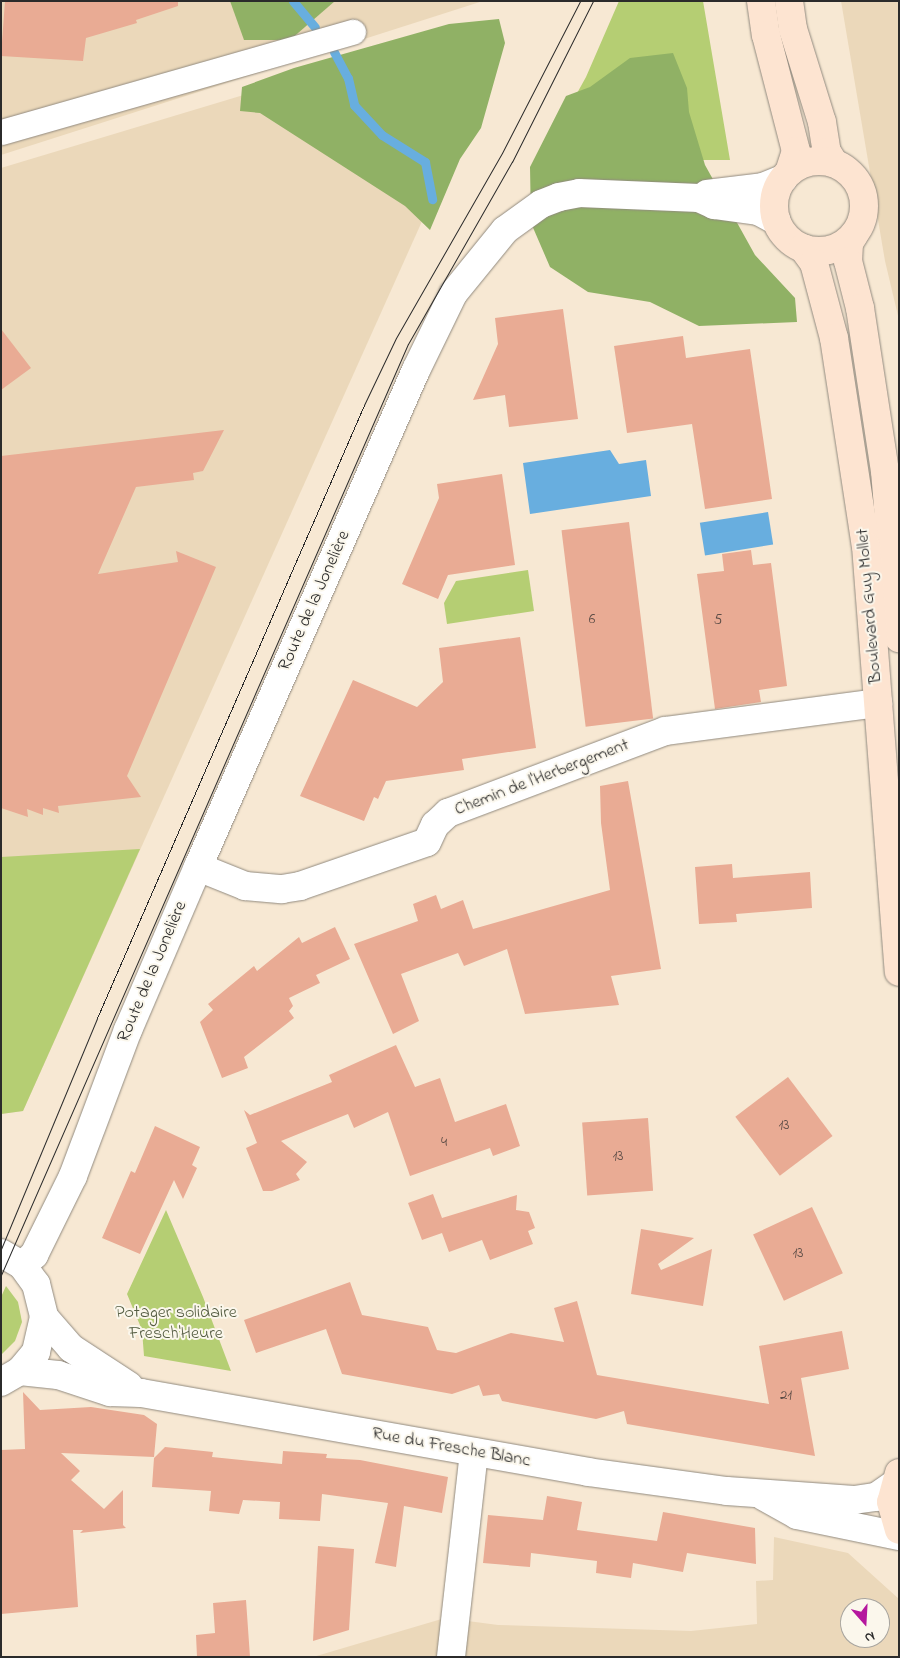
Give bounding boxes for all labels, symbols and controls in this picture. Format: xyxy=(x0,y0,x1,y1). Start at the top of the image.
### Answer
street label: Route de la Jonelière xyxy=(274,528,356,674)
street label: Boulevard Guy Mollet xyxy=(852,528,888,684)
house number: 6 xyxy=(589,611,595,629)
house number: 5 xyxy=(714,612,722,630)
street label: Chemin de l'Herbergement xyxy=(452,735,632,821)
street label: Route de la Jonelière xyxy=(114,898,192,1046)
house number: 13 xyxy=(779,1117,789,1135)
house number: 4 xyxy=(441,1134,447,1152)
house number: 13 xyxy=(613,1148,623,1166)
house number: 13 xyxy=(793,1245,803,1263)
park label: Potager solidaire Fresch'Heure xyxy=(115,1303,237,1346)
house number: 21 xyxy=(780,1387,792,1405)
street label: Rue du Fresche Blanc xyxy=(370,1423,532,1473)
north arrow xyxy=(840,1598,890,1648)
text: N xyxy=(862,1625,878,1648)

